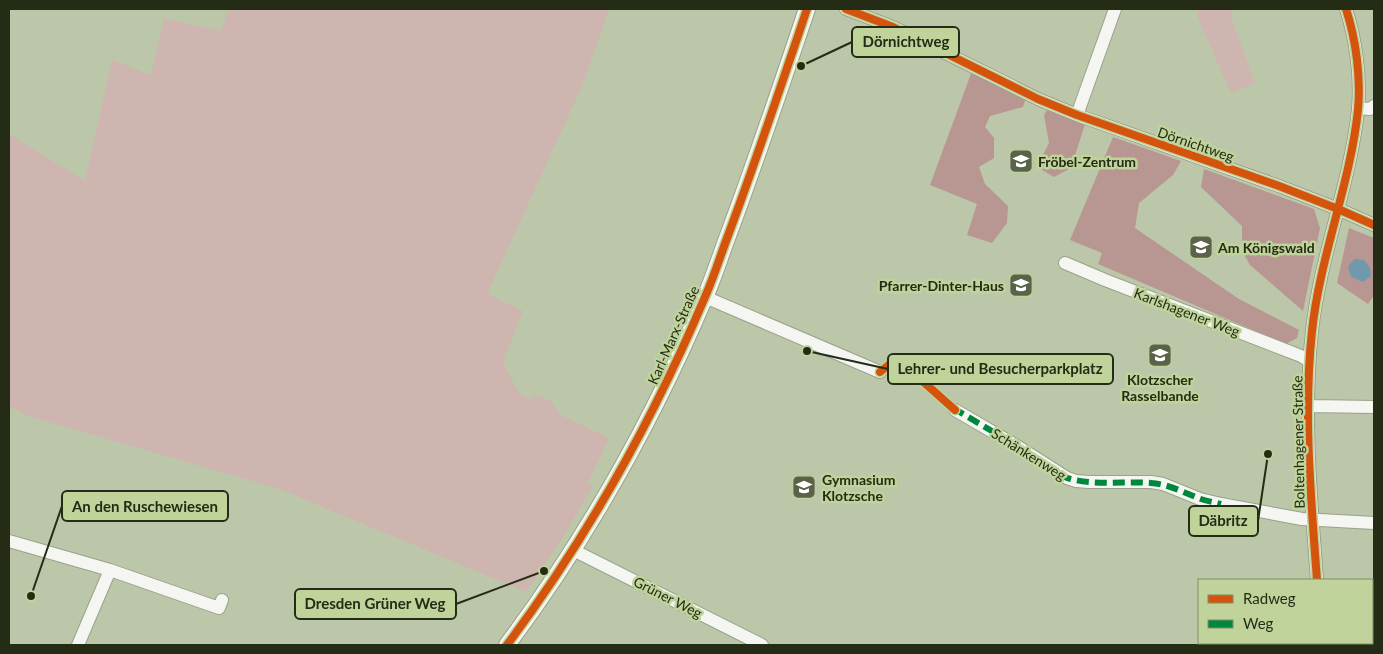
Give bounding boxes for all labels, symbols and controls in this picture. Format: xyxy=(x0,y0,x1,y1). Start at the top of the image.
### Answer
callout: Dörnichtweg xyxy=(852,27,959,57)
text: Dörnichtweg xyxy=(863,32,949,50)
street label: Dörnichtweg xyxy=(1156,123,1236,165)
school or university icon: Fröbel-Zentrum xyxy=(1008,148,1034,174)
place label: Fröbel-Zentrum xyxy=(1038,153,1136,170)
school or university icon: Am Königswald xyxy=(1188,234,1214,260)
place label: Am Königswald xyxy=(1217,239,1315,256)
school or university icon: Pfarrer-Dinter-Haus xyxy=(1008,272,1034,298)
place label: Pfarrer-Dinter-Haus xyxy=(879,277,1004,294)
street label: Karl-Marx-Straße xyxy=(644,283,702,387)
street label: Karlshagener Weg xyxy=(1132,284,1242,340)
school or university icon: Klotzscher Rasselbande xyxy=(1147,342,1173,368)
callout: Lehrer- und Besucherparkplatz xyxy=(888,354,1113,384)
text: Lehrer- und Besucherparkplatz xyxy=(897,359,1103,377)
place label: Klotzscher Rasselbande xyxy=(1121,371,1199,404)
street label: Boltenhagener Straße xyxy=(1288,375,1308,509)
street label: Schänkenweg xyxy=(989,424,1069,484)
place label: Gymnasium Klotzsche xyxy=(822,471,895,504)
school or university icon: Gymnasium Klotzsche xyxy=(791,474,817,500)
callout: An den Ruschewiesen xyxy=(62,491,228,521)
text: An den Ruschewiesen xyxy=(71,497,218,515)
callout: Däbritz xyxy=(1189,506,1258,536)
text: Däbritz xyxy=(1198,511,1248,529)
street label: Grüner Weg xyxy=(631,572,705,622)
legend xyxy=(1198,579,1373,644)
callout: Dresden Grüner Weg xyxy=(295,589,456,619)
text: Radweg xyxy=(1243,589,1296,607)
text: Dresden Grüner Weg xyxy=(305,594,445,612)
text: Weg xyxy=(1243,614,1274,632)

